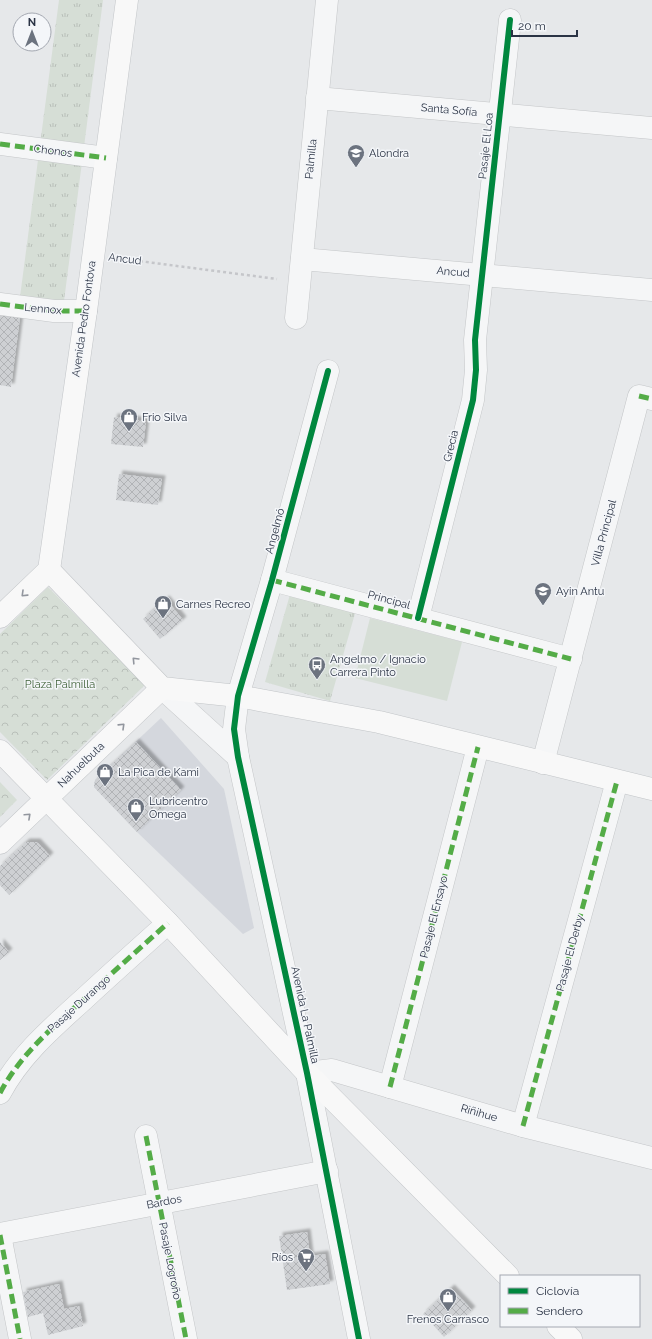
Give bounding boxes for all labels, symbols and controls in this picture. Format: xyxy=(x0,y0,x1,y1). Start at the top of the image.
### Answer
north arrow xyxy=(12,12,52,52)
scale bar xyxy=(512,12,577,38)
text: N xyxy=(28,16,36,29)
text: 20 m xyxy=(518,19,546,33)
street label: Santa Sofía xyxy=(420,101,478,119)
street label: Pasaje El Loa xyxy=(476,112,496,180)
street label: Palmilla xyxy=(302,138,320,180)
street label: Chonos xyxy=(33,142,73,160)
school or university icon: Alondra xyxy=(346,143,366,168)
place label: Alondra xyxy=(369,147,409,160)
street label: Ancud xyxy=(108,251,142,267)
street label: Avenida Pedro Fontova xyxy=(69,260,99,378)
street label: Ancud xyxy=(436,264,470,280)
street label: Lennox xyxy=(24,301,63,317)
shop icon: Frio Silva xyxy=(119,407,139,432)
place label: Frio Silva xyxy=(142,411,187,424)
street label: Grecia xyxy=(441,429,461,463)
street label: Villa Principal xyxy=(589,498,619,568)
street label: Angelmó xyxy=(263,506,287,555)
school or university icon: Ayin Antu xyxy=(533,581,553,606)
place label: Ayin Antu xyxy=(556,585,604,598)
street label: Principal xyxy=(366,588,412,612)
one-way arrow xyxy=(21,589,29,596)
shop icon: Carnes Recreo xyxy=(153,594,173,619)
place label: Carnes Recreo xyxy=(176,598,251,611)
place label: Angelmo / Ignacio Carrera Pinto xyxy=(330,653,426,679)
bus stop icon: Angelmo / Ignacio Carrera Pinto xyxy=(307,655,327,680)
one-way arrow xyxy=(132,657,140,665)
park label: Plaza Palmilla xyxy=(25,678,95,691)
one-way arrow xyxy=(117,723,125,731)
street label: Nahuelbuta xyxy=(55,740,107,790)
shop icon: La Pica de Kami xyxy=(95,762,115,787)
place label: La Pica de Kami xyxy=(118,766,199,779)
place label: Lubricentro Omega xyxy=(149,795,208,821)
shop icon: Lubricentro Omega xyxy=(126,797,146,822)
one-way arrow xyxy=(23,813,31,821)
street label: Pasaje El Ensayo xyxy=(417,874,451,960)
street label: Pasaje El Derby xyxy=(554,913,586,993)
street label: Avenida La Palmilla xyxy=(288,965,322,1065)
street label: Pasaje Durango xyxy=(45,972,113,1036)
street label: Riñihue xyxy=(459,1102,499,1125)
street label: Bardos xyxy=(145,1192,183,1212)
street label: Pasaje Logroño xyxy=(156,1221,184,1301)
supermarket icon: Ríos xyxy=(296,1247,316,1272)
place label: Ríos xyxy=(272,1251,293,1264)
legend xyxy=(500,1275,640,1327)
text: Ciclovía xyxy=(536,1284,579,1298)
shop icon: Frenos Carrasco xyxy=(438,1287,458,1312)
text: Sendero xyxy=(536,1304,583,1318)
place label: Frenos Carrasco xyxy=(407,1313,490,1326)

